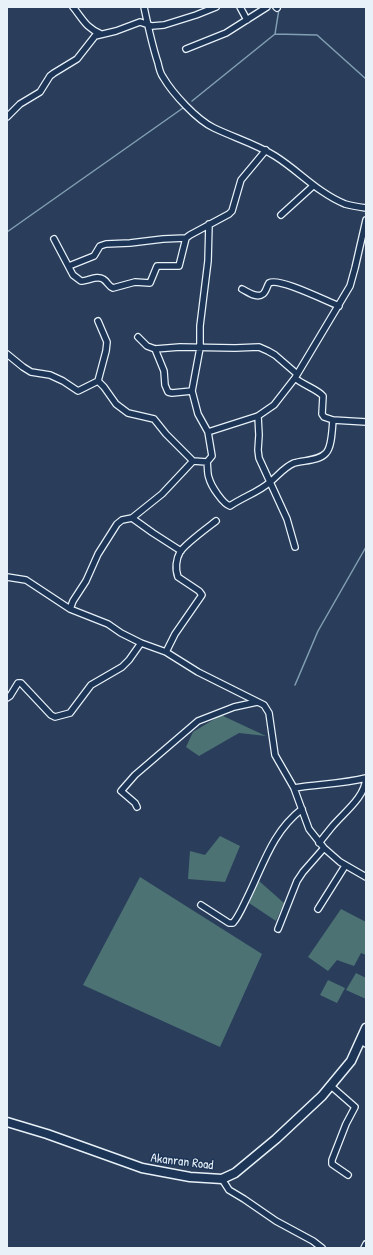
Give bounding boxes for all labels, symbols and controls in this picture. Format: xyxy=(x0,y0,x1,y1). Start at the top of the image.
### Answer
street label: Akanran Road xyxy=(150,1150,214,1174)

